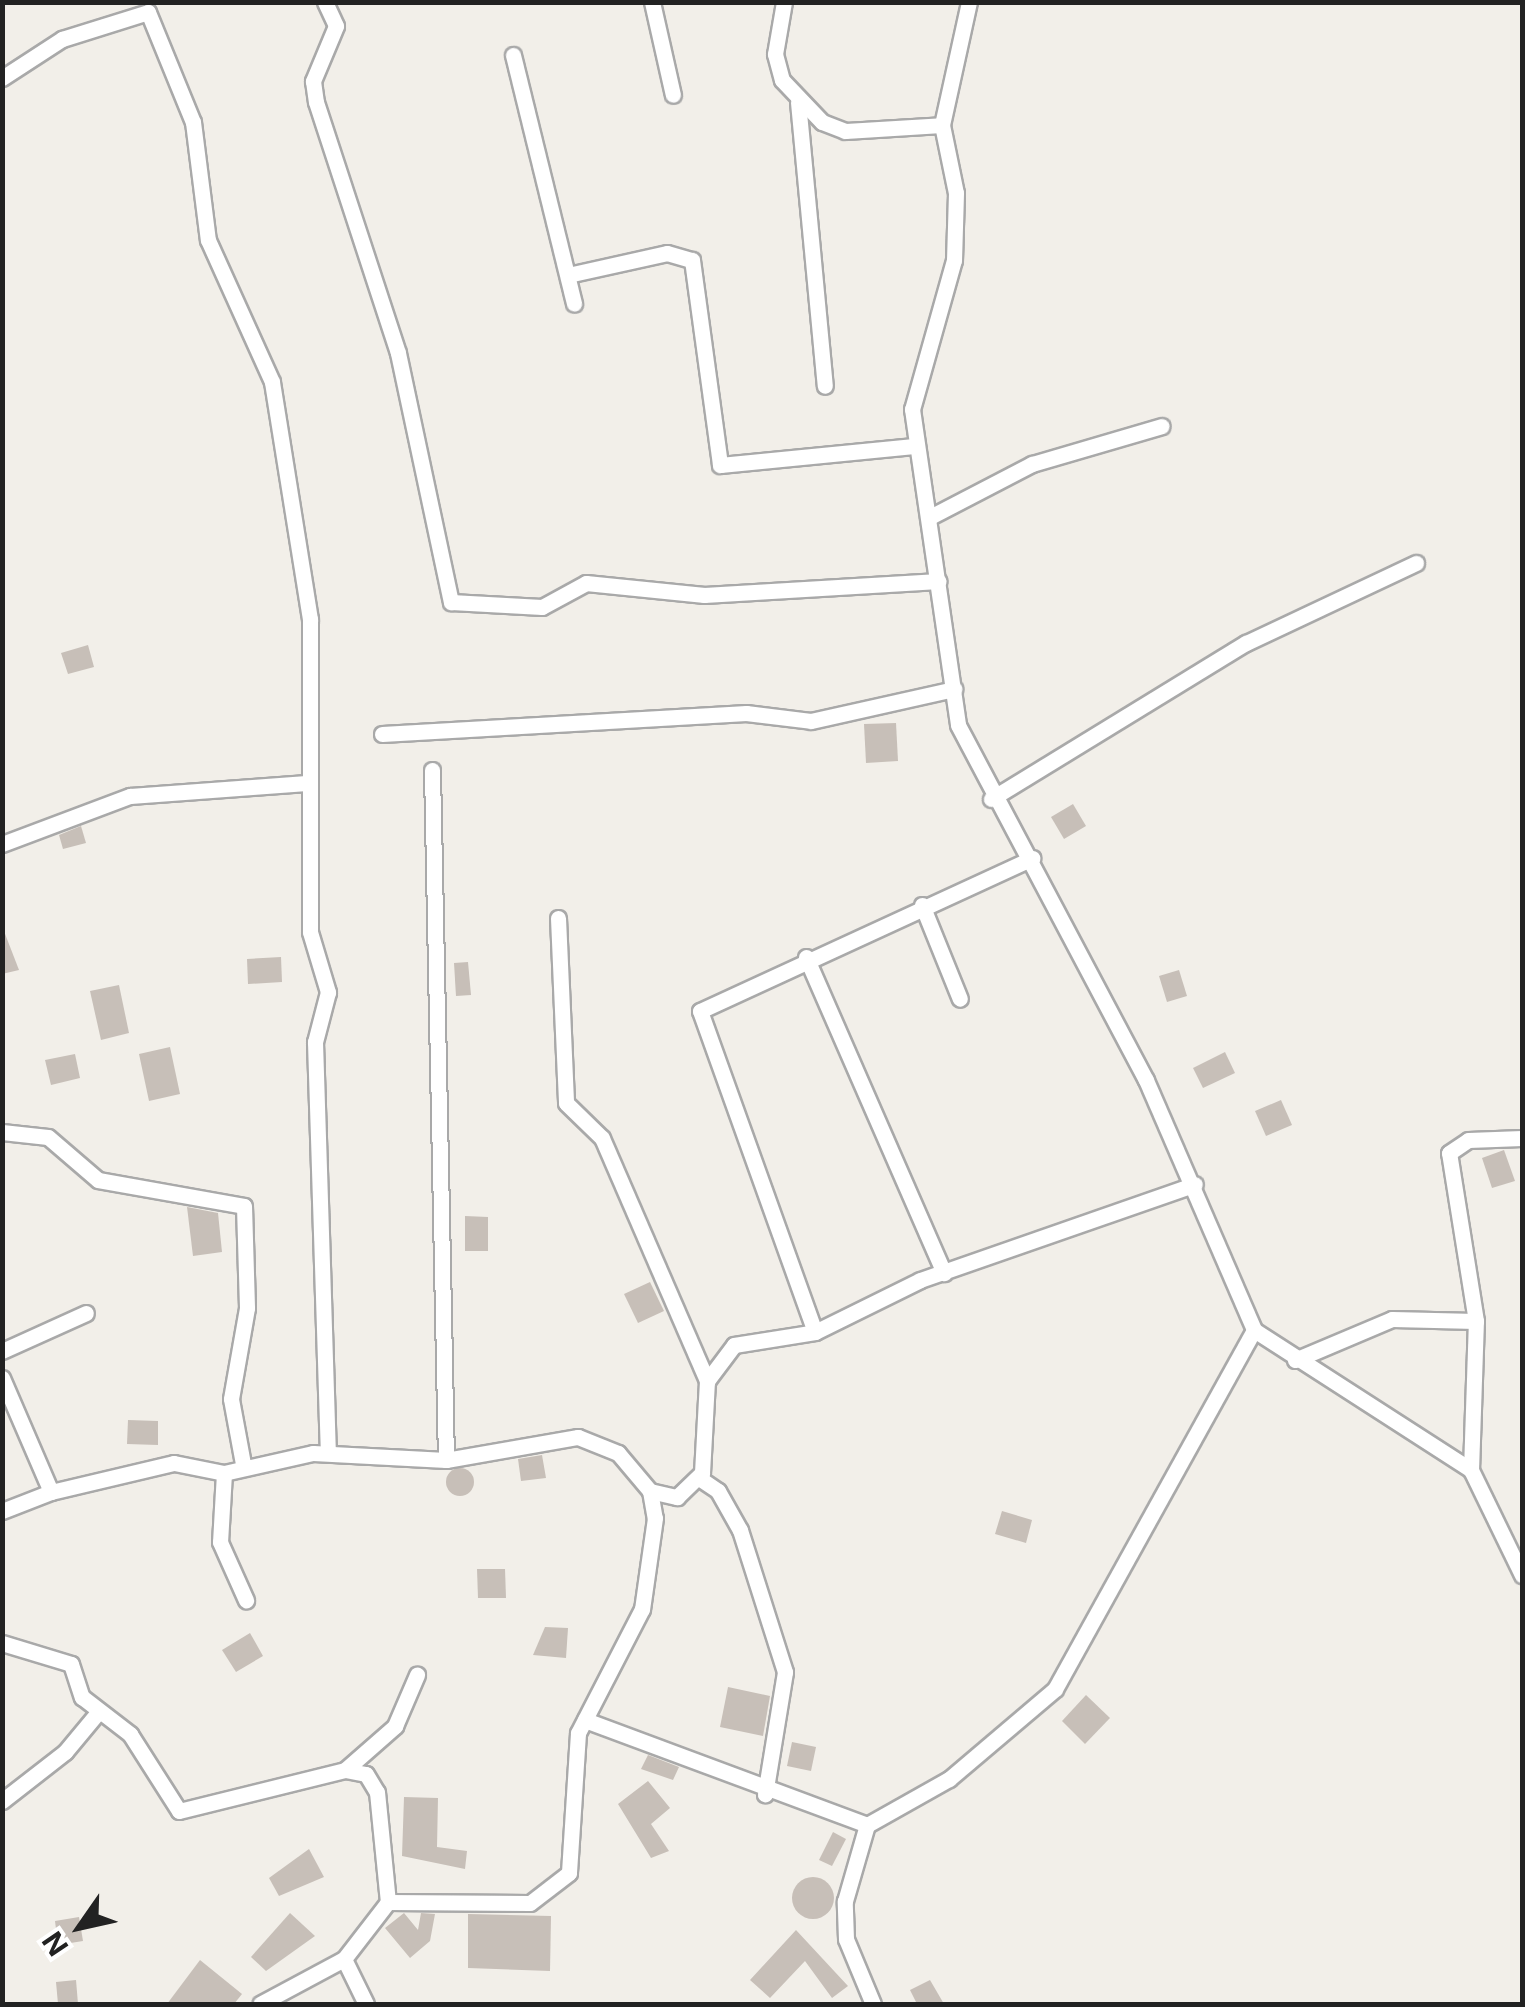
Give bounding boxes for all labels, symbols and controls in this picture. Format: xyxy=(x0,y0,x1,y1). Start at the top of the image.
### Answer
north arrow xyxy=(30,1877,130,1977)
text: N xyxy=(35,1925,75,1962)

